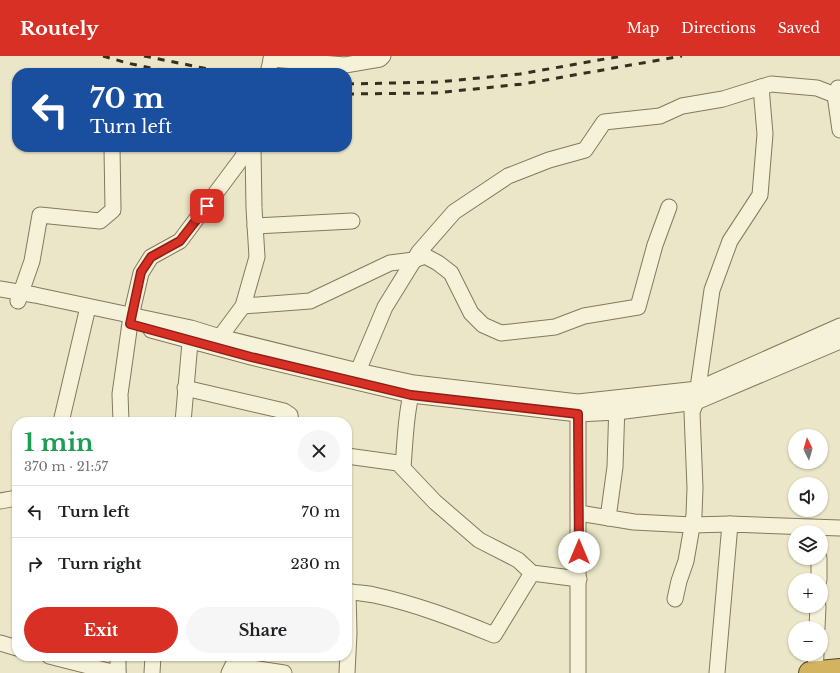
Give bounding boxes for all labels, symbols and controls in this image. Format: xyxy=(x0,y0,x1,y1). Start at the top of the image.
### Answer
text: Routely xyxy=(20,17,98,40)
text: Map xyxy=(627,19,659,37)
text: Directions xyxy=(681,19,756,37)
text: Saved xyxy=(778,19,820,37)
text: 70 m xyxy=(90,81,164,116)
icon: left xyxy=(24,84,76,136)
text: Turn left xyxy=(90,116,172,138)
pin xyxy=(190,189,224,223)
icon: arrive xyxy=(196,195,218,217)
text: 1 min xyxy=(24,428,94,457)
north arrow xyxy=(788,429,828,469)
map controls xyxy=(788,429,828,661)
button: close xyxy=(298,430,340,472)
text: 370 m · 21:57 xyxy=(24,458,108,475)
button: sound xyxy=(788,477,828,517)
icon: left xyxy=(24,501,46,523)
text: Turn left xyxy=(58,502,129,521)
text: 70 m xyxy=(301,502,340,521)
button: layers xyxy=(788,525,828,565)
position arrow xyxy=(558,531,600,573)
icon: right xyxy=(24,553,46,575)
text: Turn right xyxy=(58,554,141,573)
text: 230 m xyxy=(290,554,340,573)
button: + xyxy=(788,573,828,613)
button: Exit xyxy=(24,607,178,653)
button: Share xyxy=(186,607,340,653)
button: − xyxy=(788,621,828,661)

